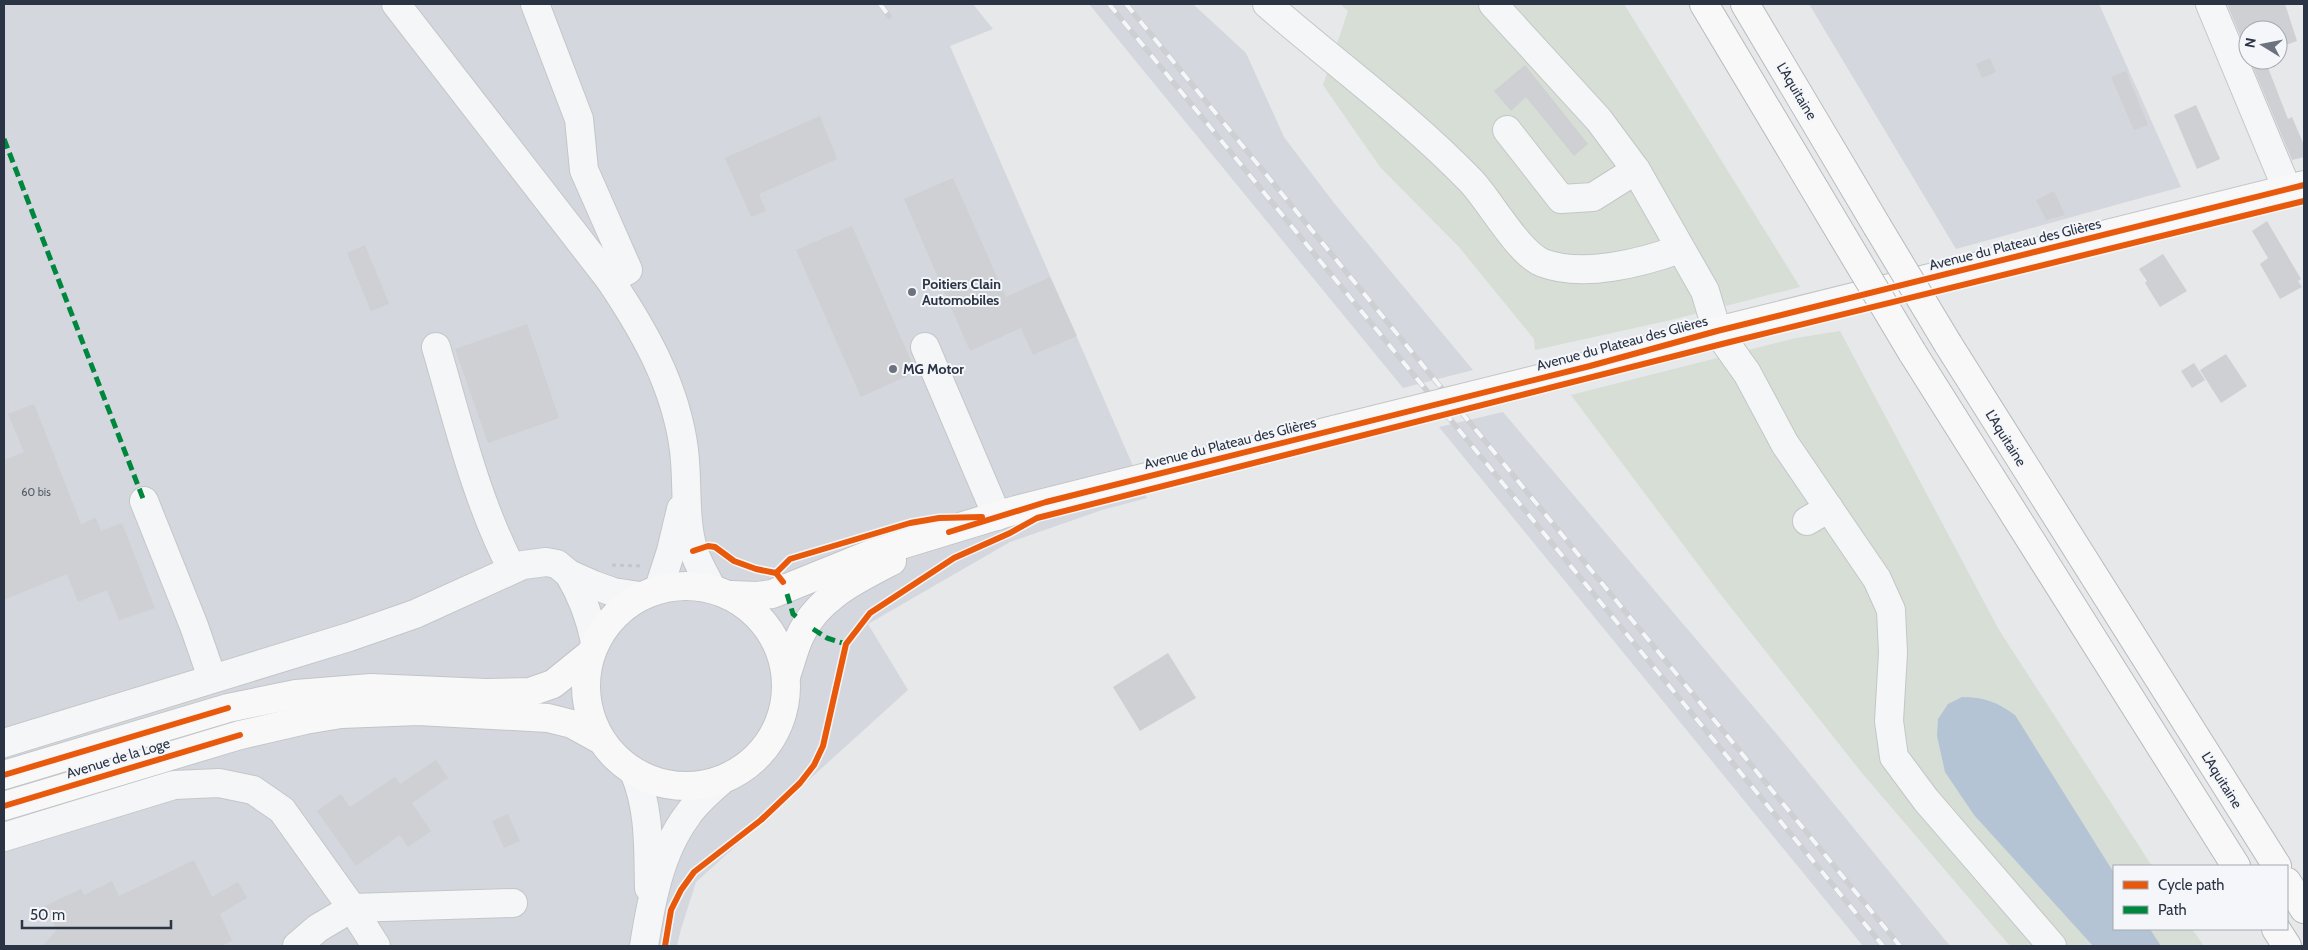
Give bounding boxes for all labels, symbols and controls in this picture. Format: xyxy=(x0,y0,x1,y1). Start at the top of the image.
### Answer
north arrow xyxy=(2238,20,2288,70)
text: N xyxy=(2240,36,2260,49)
street label: L'Aquitaine xyxy=(1773,59,1821,123)
street label: Avenue du Plateau des Glières xyxy=(1927,214,2103,274)
place label: Poitiers Clain Automobiles xyxy=(922,275,1001,309)
marker: Poitiers Clain Automobiles xyxy=(906,286,918,298)
street label: Avenue du Plateau des Glières xyxy=(1534,311,1710,375)
place label: MG Motor xyxy=(903,360,964,378)
marker: MG Motor xyxy=(887,363,899,375)
street label: L'Aquitaine xyxy=(1982,406,2030,470)
street label: Avenue du Plateau des Glières xyxy=(1142,413,1318,473)
house number: 60 bis xyxy=(21,485,51,499)
street label: Avenue de la Loge xyxy=(64,734,172,782)
street label: L'Aquitaine xyxy=(2198,748,2246,812)
legend xyxy=(2113,865,2288,930)
text: Cycle path xyxy=(2158,876,2224,894)
scale bar xyxy=(22,898,171,930)
text: Path xyxy=(2158,901,2187,919)
text: 50 m xyxy=(30,906,65,924)

